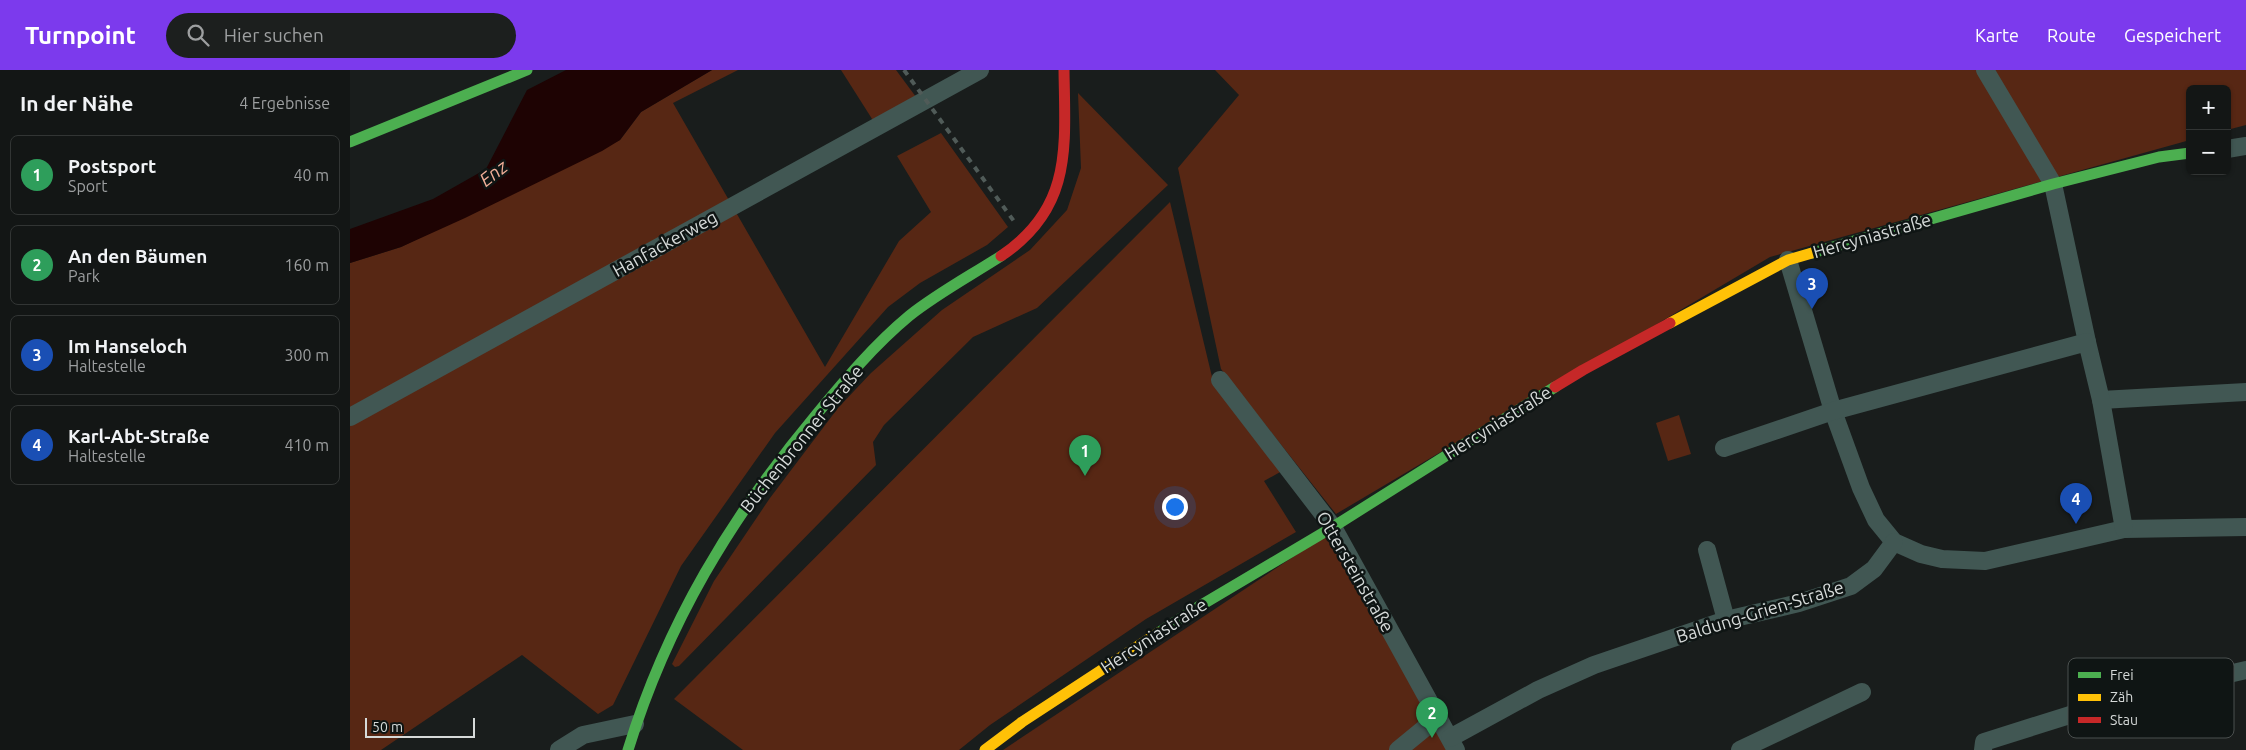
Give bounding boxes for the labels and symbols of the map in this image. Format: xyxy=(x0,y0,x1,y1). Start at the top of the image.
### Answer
water label: Enz xyxy=(475,154,513,191)
street label: Hanfackerweg xyxy=(609,206,720,280)
street label: Hercyniastraße xyxy=(1810,209,1933,261)
pin: 3 xyxy=(1796,268,1828,309)
street label: Büchenbronner Straße xyxy=(736,361,867,516)
street label: Hercyniastraße xyxy=(1440,381,1555,463)
pin: 1 xyxy=(1069,435,1101,476)
pin: 4 xyxy=(2060,483,2092,524)
your location xyxy=(1162,494,1188,520)
street label: Ottersteinstraße xyxy=(1313,508,1399,635)
street label: Baldung-Grien-Straße xyxy=(1674,576,1846,646)
street label: Hercyniastraße xyxy=(1097,594,1210,677)
legend xyxy=(2068,658,2234,738)
text: Frei xyxy=(2110,667,2134,683)
text: Zäh xyxy=(2110,689,2133,705)
pin: 2 xyxy=(1416,697,1448,738)
text: Stau xyxy=(2110,712,2138,728)
scale bar xyxy=(365,715,475,738)

